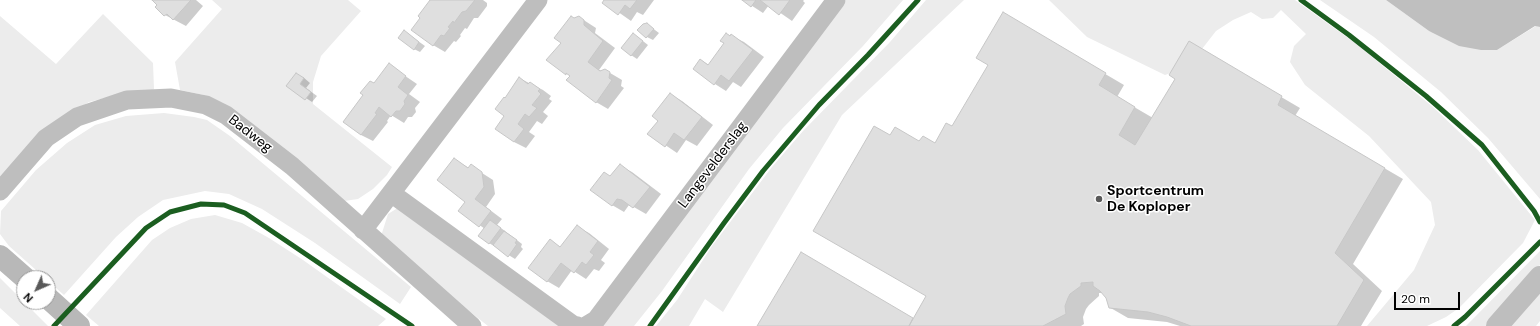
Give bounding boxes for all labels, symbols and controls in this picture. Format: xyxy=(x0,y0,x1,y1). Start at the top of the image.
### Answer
street label: Badweg xyxy=(225,112,275,156)
street label: Langevelderslag xyxy=(675,118,751,212)
place label: Sportcentrum De Koploper xyxy=(1107,183,1204,216)
marker: Sportcentrum De Koploper xyxy=(1094,194,1104,204)
north arrow xyxy=(16,270,56,310)
scale bar xyxy=(1396,284,1462,310)
text: N xyxy=(20,290,36,306)
text: 20 m xyxy=(1401,291,1430,307)

